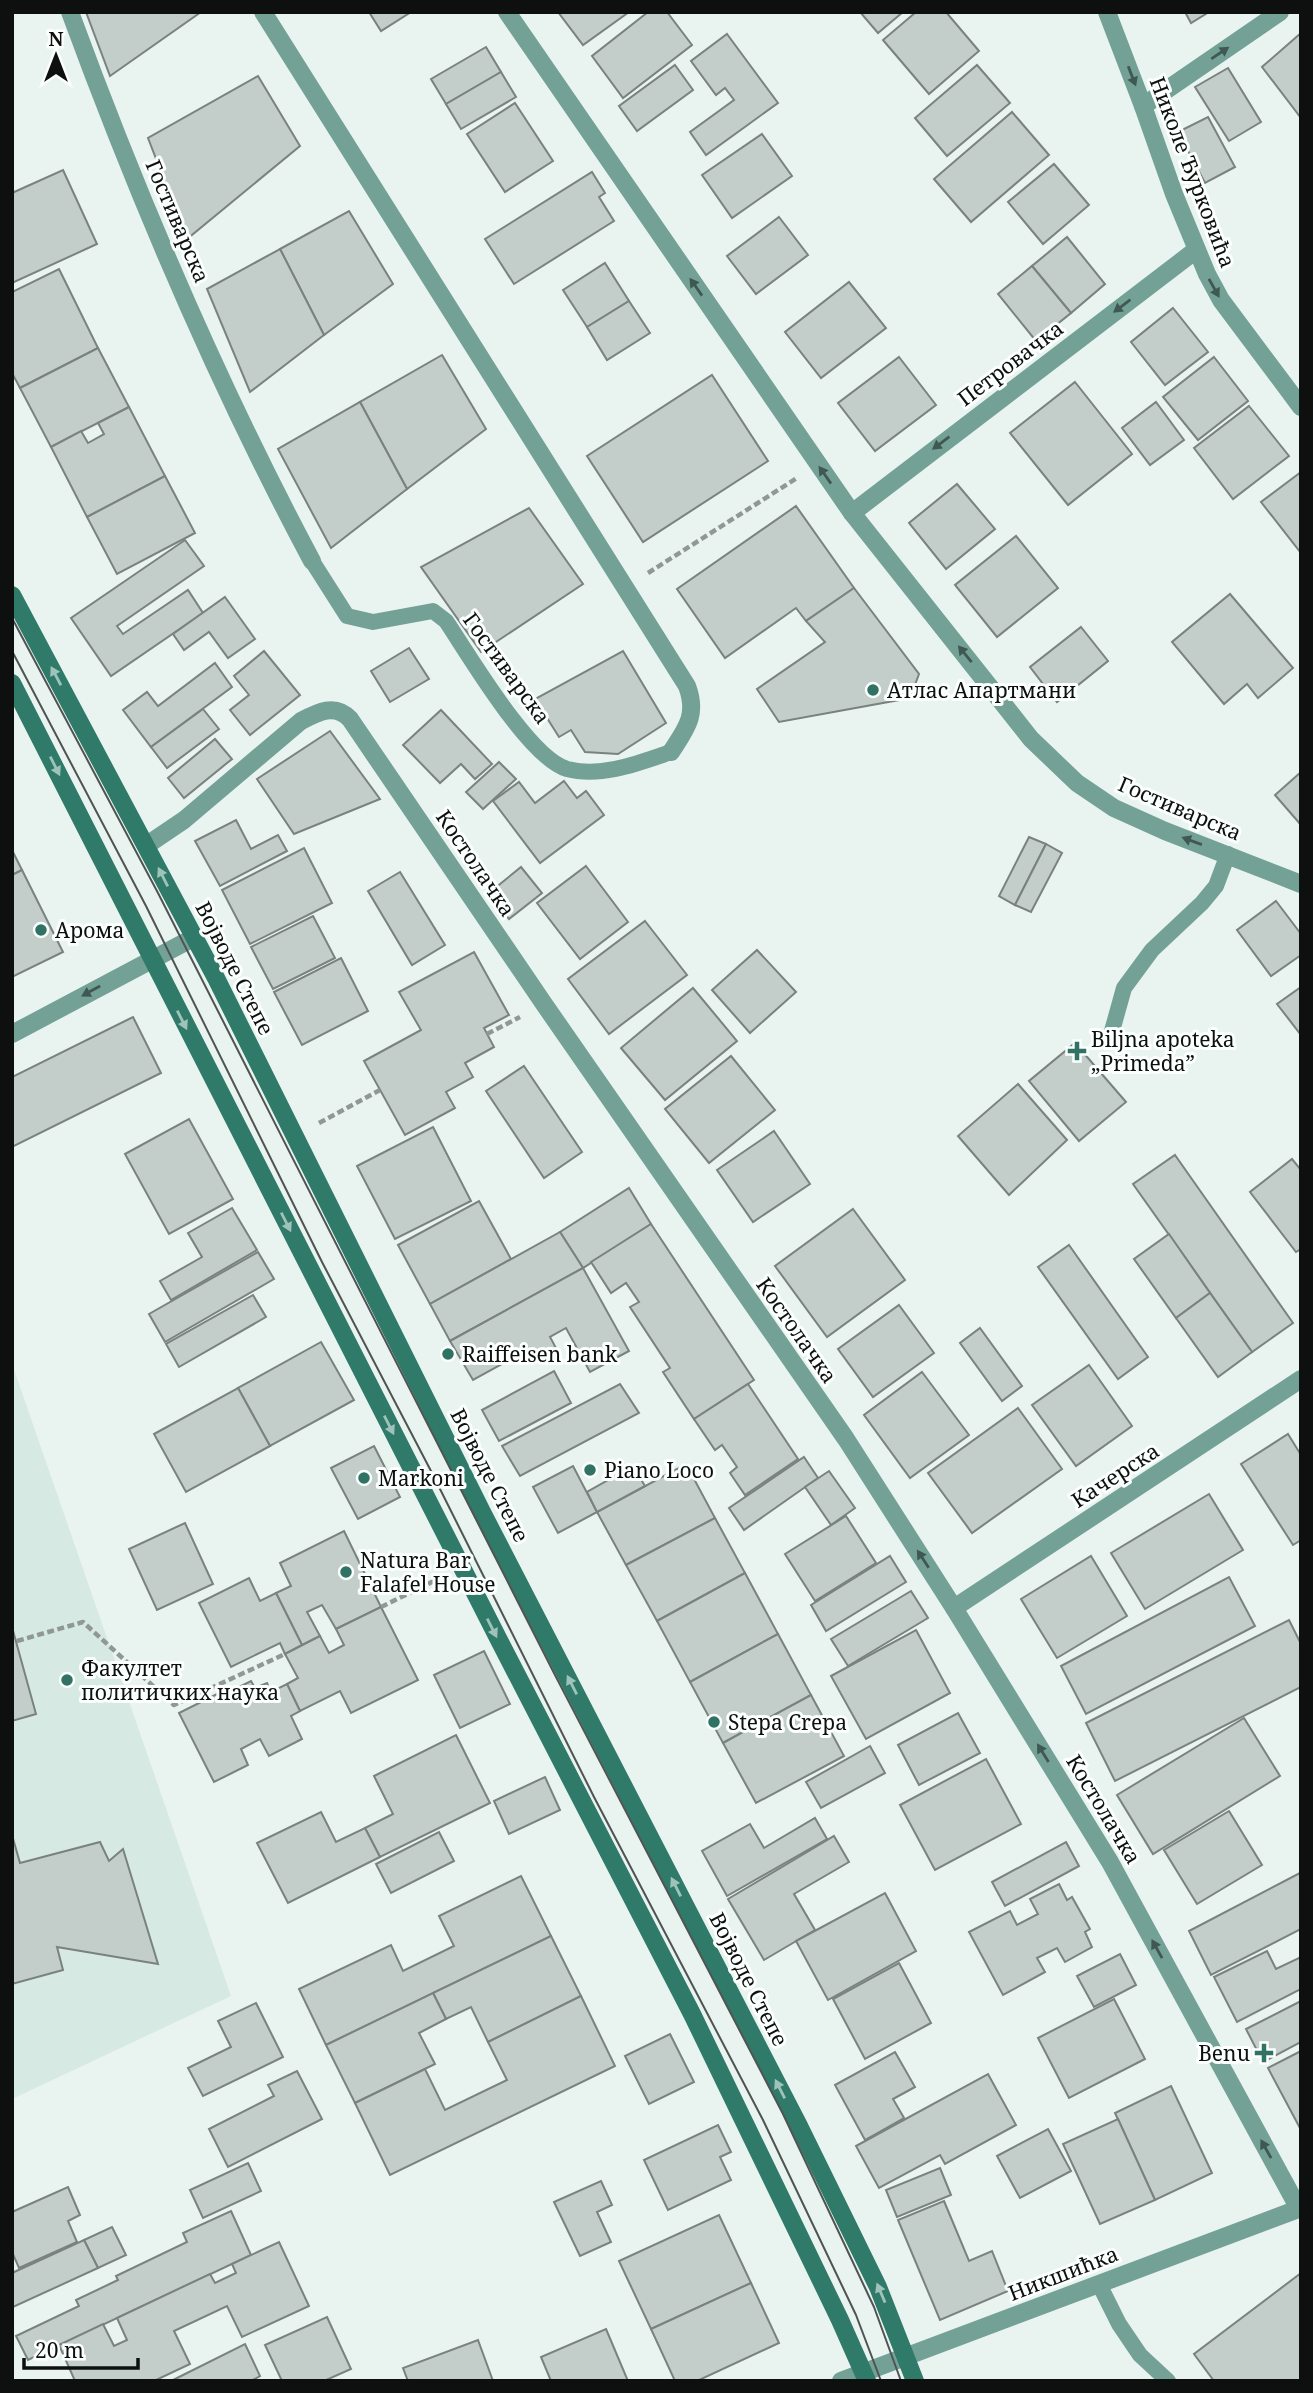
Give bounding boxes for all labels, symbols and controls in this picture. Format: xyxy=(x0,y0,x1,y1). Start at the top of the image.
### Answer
north arrow xyxy=(21,21,91,91)
text: N xyxy=(49,26,64,52)
one-way arrow xyxy=(1211,46,1229,60)
one-way arrow xyxy=(1126,65,1137,86)
street label: Николе Ђурковића xyxy=(1144,73,1242,271)
street label: Гостиварска xyxy=(139,155,217,287)
one-way arrow xyxy=(689,278,703,296)
one-way arrow xyxy=(1208,278,1220,297)
one-way arrow xyxy=(1113,299,1132,313)
street label: Петровачка xyxy=(951,314,1069,412)
one-way arrow xyxy=(932,436,950,450)
one-way arrow xyxy=(819,465,832,484)
street label: Гостиварска xyxy=(457,607,557,729)
one-way arrow xyxy=(958,645,973,662)
one-way arrow xyxy=(50,666,62,686)
place label: Атлас Апартмани xyxy=(887,676,1076,704)
marker: Атлас Апартмани xyxy=(865,682,881,698)
one-way arrow xyxy=(49,756,60,776)
street label: Гостиварска xyxy=(1114,769,1246,847)
street label: Костолачка xyxy=(430,804,522,922)
one-way arrow xyxy=(1181,835,1202,846)
one-way arrow xyxy=(157,867,168,887)
street label: Војводе Степе xyxy=(189,896,281,1040)
place label: Арома xyxy=(55,916,125,944)
marker: Арома xyxy=(33,922,49,938)
one-way arrow xyxy=(81,985,101,997)
one-way arrow xyxy=(177,1010,188,1030)
place label: Biljna apoteka „Primeda” xyxy=(1091,1025,1235,1077)
marker: Biljna apoteka „Primeda” xyxy=(1069,1043,1085,1059)
one-way arrow xyxy=(280,1212,291,1232)
street label: Костолачка xyxy=(750,1272,844,1388)
place label: Raiffeisen bank xyxy=(462,1340,618,1368)
marker: Raiffeisen bank xyxy=(440,1346,456,1362)
street label: Војводе Степе xyxy=(444,1403,536,1547)
one-way arrow xyxy=(383,1415,394,1435)
street label: Качерска xyxy=(1066,1436,1164,1514)
place label: Piano Loco xyxy=(604,1456,714,1484)
marker: Piano Loco xyxy=(582,1462,598,1478)
place label: Markoni xyxy=(378,1464,464,1492)
marker: Markoni xyxy=(356,1470,372,1486)
place label: Natura Bar Falafel House xyxy=(360,1546,495,1598)
one-way arrow xyxy=(916,1550,929,1569)
marker: Natura Bar Falafel House xyxy=(338,1564,354,1580)
one-way arrow xyxy=(487,1618,498,1638)
place label: Факултет политичких наука xyxy=(81,1654,279,1706)
marker: Факултет политичких наука xyxy=(59,1672,75,1688)
one-way arrow xyxy=(566,1675,578,1695)
place label: Stepa Crepa xyxy=(728,1708,847,1736)
marker: Stepa Crepa xyxy=(706,1714,722,1730)
one-way arrow xyxy=(1036,1743,1049,1762)
street label: Костолачка xyxy=(1060,1749,1148,1869)
one-way arrow xyxy=(671,1877,682,1897)
street label: Војводе Степе xyxy=(703,1907,795,2051)
one-way arrow xyxy=(1152,1939,1163,1959)
place label: Benu xyxy=(1198,2039,1250,2067)
marker: Benu xyxy=(1256,2045,1272,2061)
one-way arrow xyxy=(775,2079,786,2099)
one-way arrow xyxy=(1261,2138,1273,2158)
street label: Никшићка xyxy=(1004,2239,1122,2307)
one-way arrow xyxy=(875,2283,886,2304)
scale bar xyxy=(24,2326,138,2370)
text: 20 m xyxy=(35,2336,84,2364)

